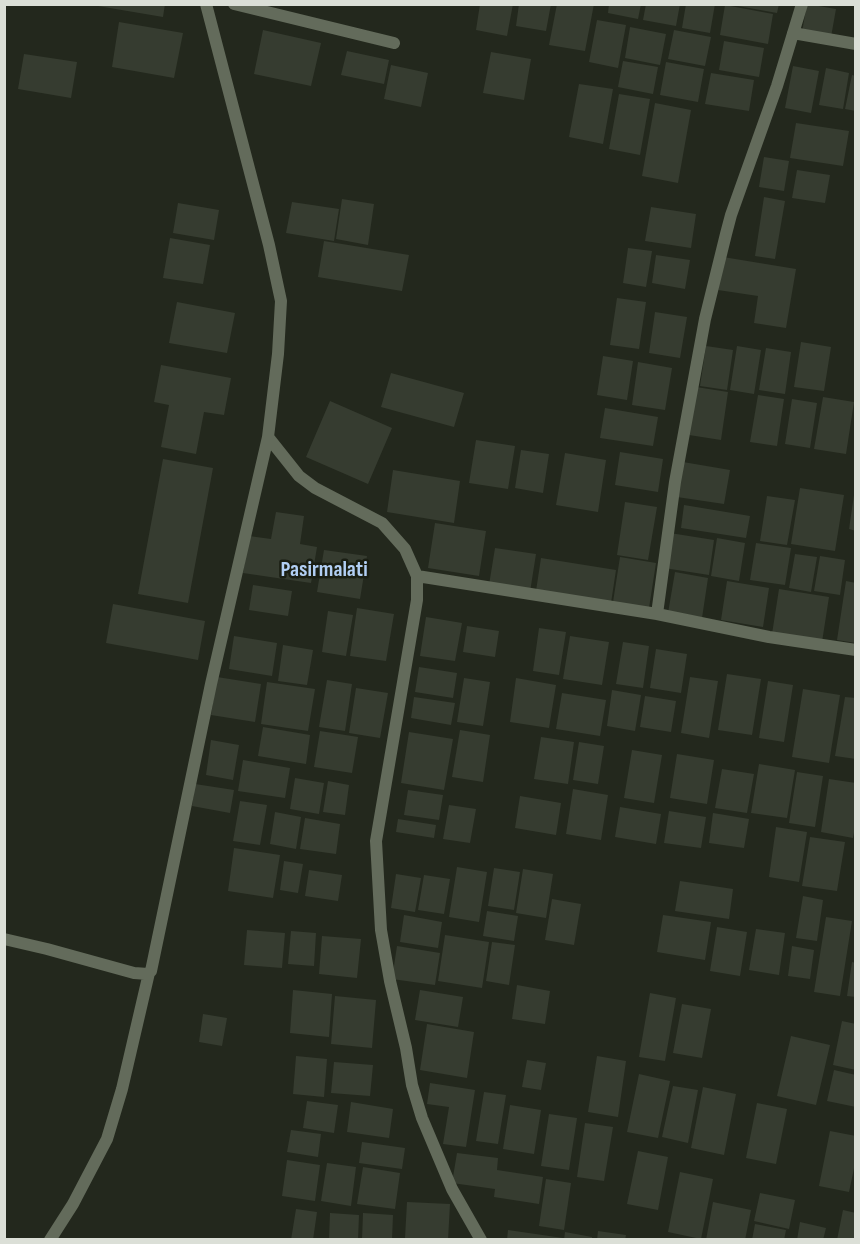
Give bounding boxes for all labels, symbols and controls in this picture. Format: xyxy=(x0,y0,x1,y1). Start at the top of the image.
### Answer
district label: Pasirmalati xyxy=(280,557,368,583)

